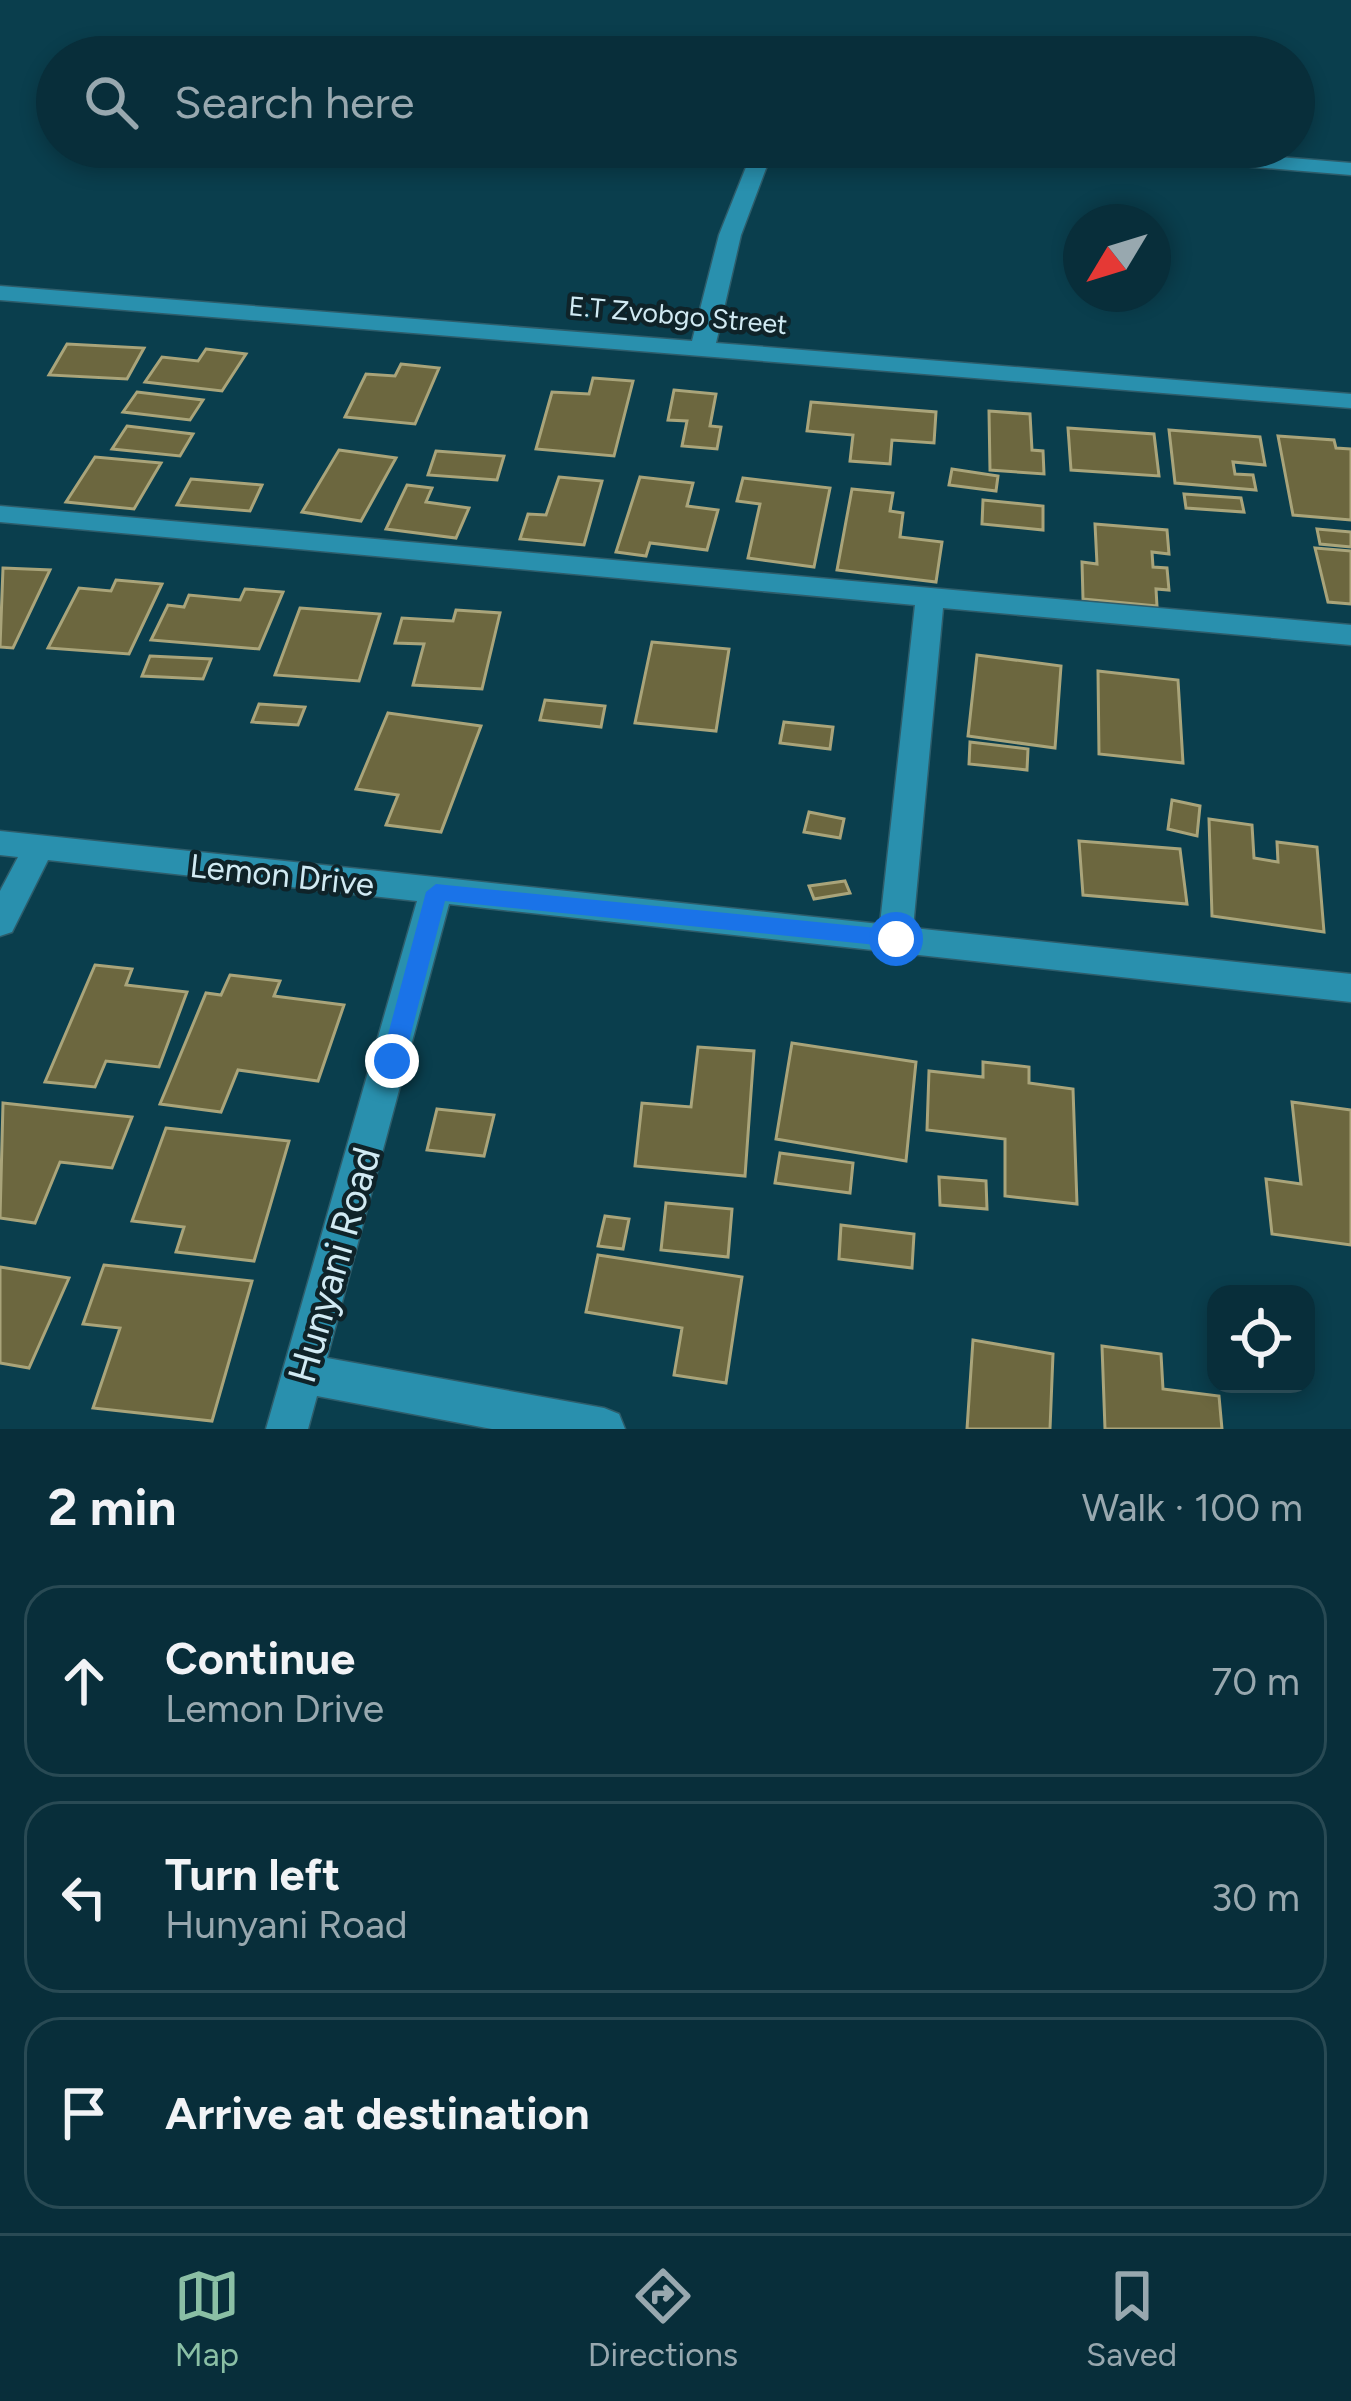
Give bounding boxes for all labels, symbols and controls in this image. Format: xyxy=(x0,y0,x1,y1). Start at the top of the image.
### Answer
search box xyxy=(36,36,1315,168)
icon: search xyxy=(78,69,144,135)
text: Search here xyxy=(174,75,414,129)
north arrow xyxy=(1063,204,1171,312)
street label: E.T Zvobgo Street xyxy=(567,289,789,341)
street label: Lemon Drive xyxy=(188,846,376,904)
route start xyxy=(869,912,923,966)
route end xyxy=(365,1034,419,1088)
street label: Hunyani Road xyxy=(278,1142,390,1388)
map controls xyxy=(1207,1285,1315,1393)
button: locate xyxy=(1207,1285,1315,1393)
text: 2 min xyxy=(48,1477,176,1538)
text: Walk · 100 m xyxy=(1082,1484,1303,1531)
text: Continue xyxy=(165,1631,355,1685)
icon: ahead xyxy=(51,1648,117,1714)
text: 70 m xyxy=(1211,1658,1300,1705)
text: Lemon Drive xyxy=(165,1685,384,1732)
text: Turn left xyxy=(165,1847,340,1901)
icon: left xyxy=(51,1864,117,1930)
text: 30 m xyxy=(1211,1874,1300,1921)
text: Hunyani Road xyxy=(165,1901,408,1948)
icon: arrive xyxy=(51,2080,117,2146)
text: Arrive at destination xyxy=(165,2086,589,2140)
tab: Map xyxy=(174,2263,240,2374)
tab: Directions xyxy=(588,2263,738,2374)
tab: Saved xyxy=(1086,2263,1177,2374)

